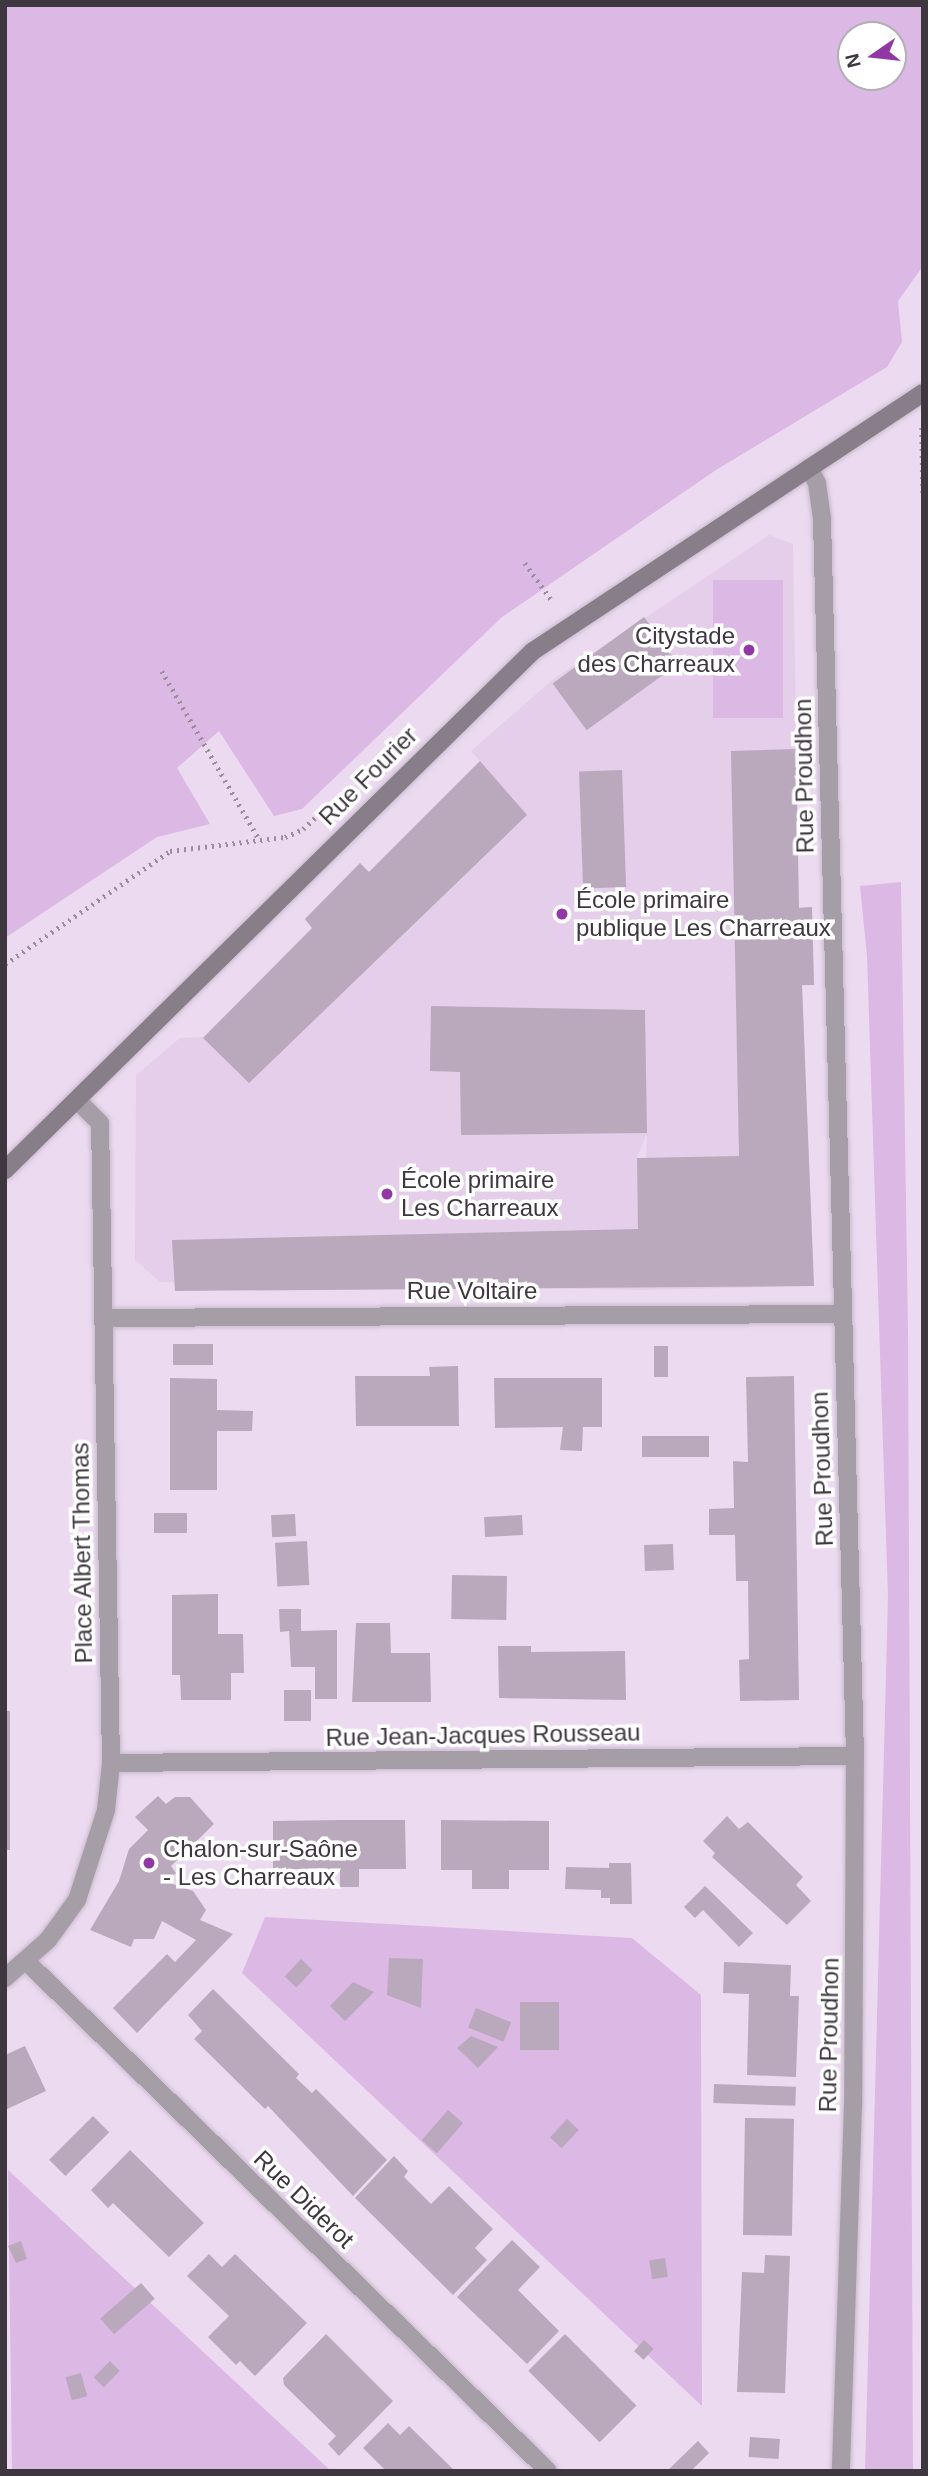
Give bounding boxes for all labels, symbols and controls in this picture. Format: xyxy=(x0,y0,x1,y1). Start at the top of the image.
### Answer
north arrow xyxy=(837,21,907,91)
text: N xyxy=(841,52,865,70)
place label: Citystade des Charreaux xyxy=(578,622,735,678)
marker: Citystade des Charreaux xyxy=(741,642,757,658)
street label: Rue Proudhon xyxy=(788,698,820,854)
street label: Rue Fourier xyxy=(313,721,423,831)
place label: École primaire publique Les Charreaux xyxy=(576,886,831,942)
marker: École primaire publique Les Charreaux xyxy=(554,906,570,922)
place label: École primaire Les Charreaux xyxy=(401,1166,558,1222)
marker: École primaire Les Charreaux xyxy=(379,1186,395,1202)
street label: Rue Voltaire xyxy=(407,1277,537,1305)
street label: Rue Proudhon xyxy=(805,1391,839,1547)
street label: Place Albert Thomas xyxy=(66,1441,98,1665)
street label: Rue Jean-Jacques Rousseau xyxy=(325,1718,641,1752)
place label: Chalon-sur-Saône - Les Charreaux xyxy=(163,1835,358,1891)
marker: Chalon-sur-Saône - Les Charreaux xyxy=(141,1855,157,1871)
street label: Rue Proudhon xyxy=(813,1957,845,2113)
street label: Rue Diderot xyxy=(248,2144,360,2254)

